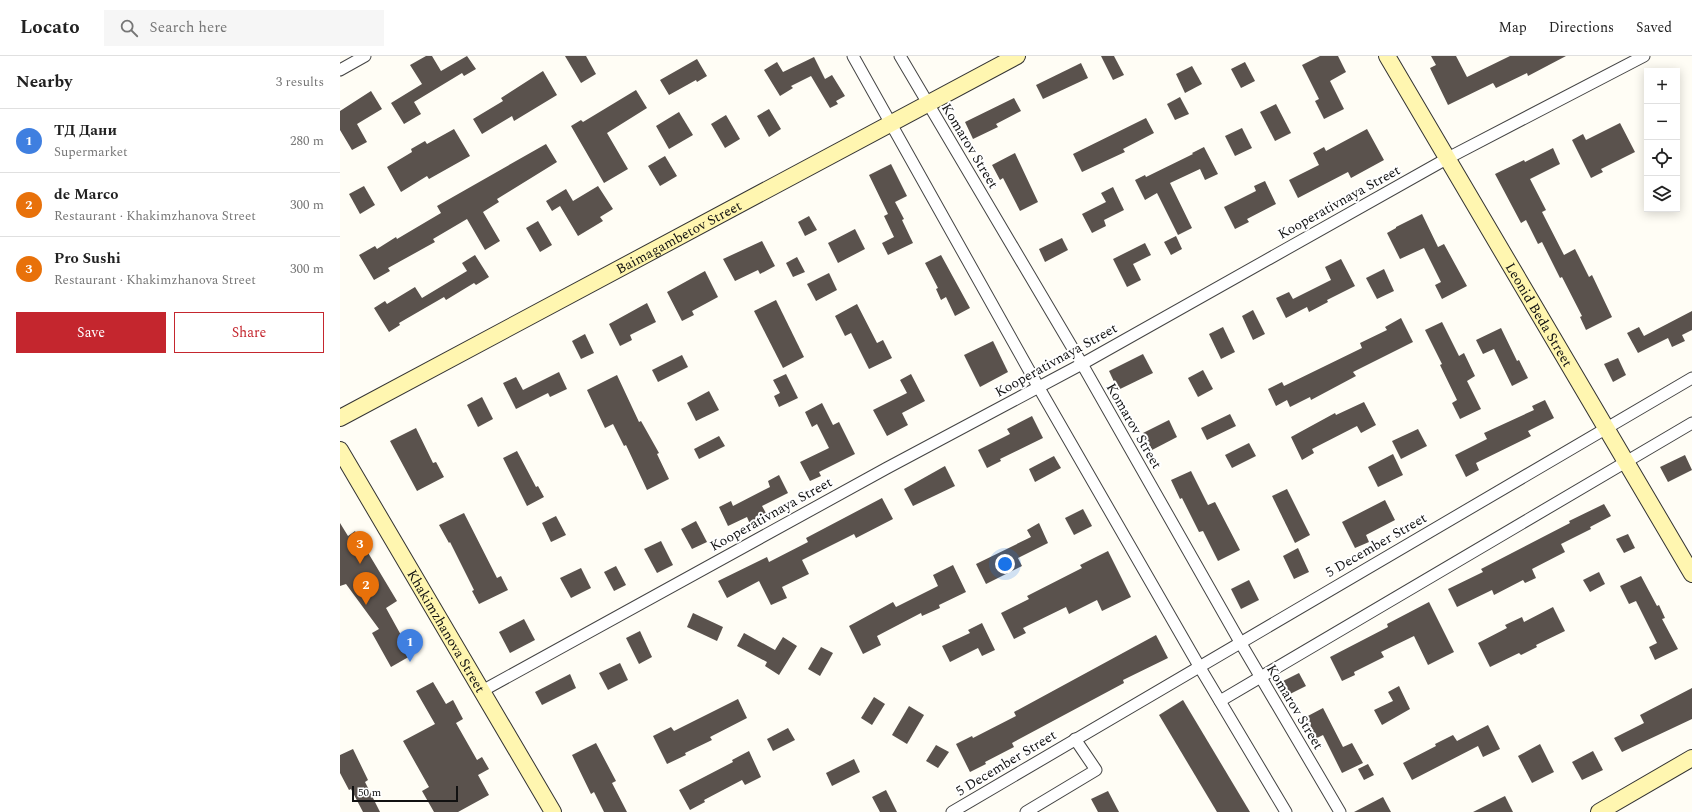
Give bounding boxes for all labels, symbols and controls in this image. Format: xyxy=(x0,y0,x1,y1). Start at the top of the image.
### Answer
search box xyxy=(104,10,384,46)
text: Locato xyxy=(20,13,80,42)
text: Search here xyxy=(150,16,227,39)
icon: search xyxy=(118,17,140,39)
text: Map xyxy=(1499,17,1527,38)
text: Directions xyxy=(1549,17,1614,38)
text: Saved xyxy=(1636,17,1672,38)
map controls xyxy=(1644,68,1680,212)
button: + xyxy=(1644,68,1680,104)
text: Nearby xyxy=(16,69,72,95)
text: 3 results xyxy=(276,72,324,92)
street label: Komarov Street xyxy=(936,99,1004,193)
button: − xyxy=(1644,104,1680,140)
text: ТД Дани xyxy=(54,119,117,142)
text: 1 xyxy=(25,131,33,151)
text: 280 m xyxy=(290,131,324,151)
button: locate xyxy=(1644,140,1680,176)
text: Supermarket xyxy=(54,142,128,162)
street label: Kooperativnaya Street xyxy=(1274,160,1404,244)
button: layers xyxy=(1644,176,1680,212)
text: de Marco xyxy=(54,183,118,206)
text: 2 xyxy=(25,195,33,215)
text: 300 m xyxy=(290,195,324,215)
street label: Baimagambetov Street xyxy=(612,195,745,279)
text: Restaurant · Khakimzhanova Street xyxy=(54,206,256,226)
text: Pro Sushi xyxy=(54,247,121,270)
street label: Leonid Beda Street xyxy=(1500,258,1578,371)
text: 3 xyxy=(25,259,33,279)
text: 300 m xyxy=(290,259,324,279)
text: Restaurant · Khakimzhanova Street xyxy=(54,270,256,290)
button: Save xyxy=(16,312,166,353)
button: Share xyxy=(174,312,324,353)
street label: Kooperativnaya Street xyxy=(991,318,1121,402)
street label: Komarov Street xyxy=(1101,379,1167,473)
street label: Kooperativnaya Street xyxy=(706,472,836,556)
street label: 5 December Street xyxy=(1321,507,1431,583)
pin: 3 xyxy=(347,531,373,564)
your location xyxy=(995,554,1015,574)
street label: Khakimzhanova Street xyxy=(402,565,491,697)
pin: 2 xyxy=(353,572,379,605)
pin: 1 xyxy=(397,629,423,662)
street label: Komarov Street xyxy=(1261,660,1329,754)
street label: 5 December Street xyxy=(952,725,1060,801)
scale bar xyxy=(352,784,458,803)
text: 50 m xyxy=(358,784,381,801)

